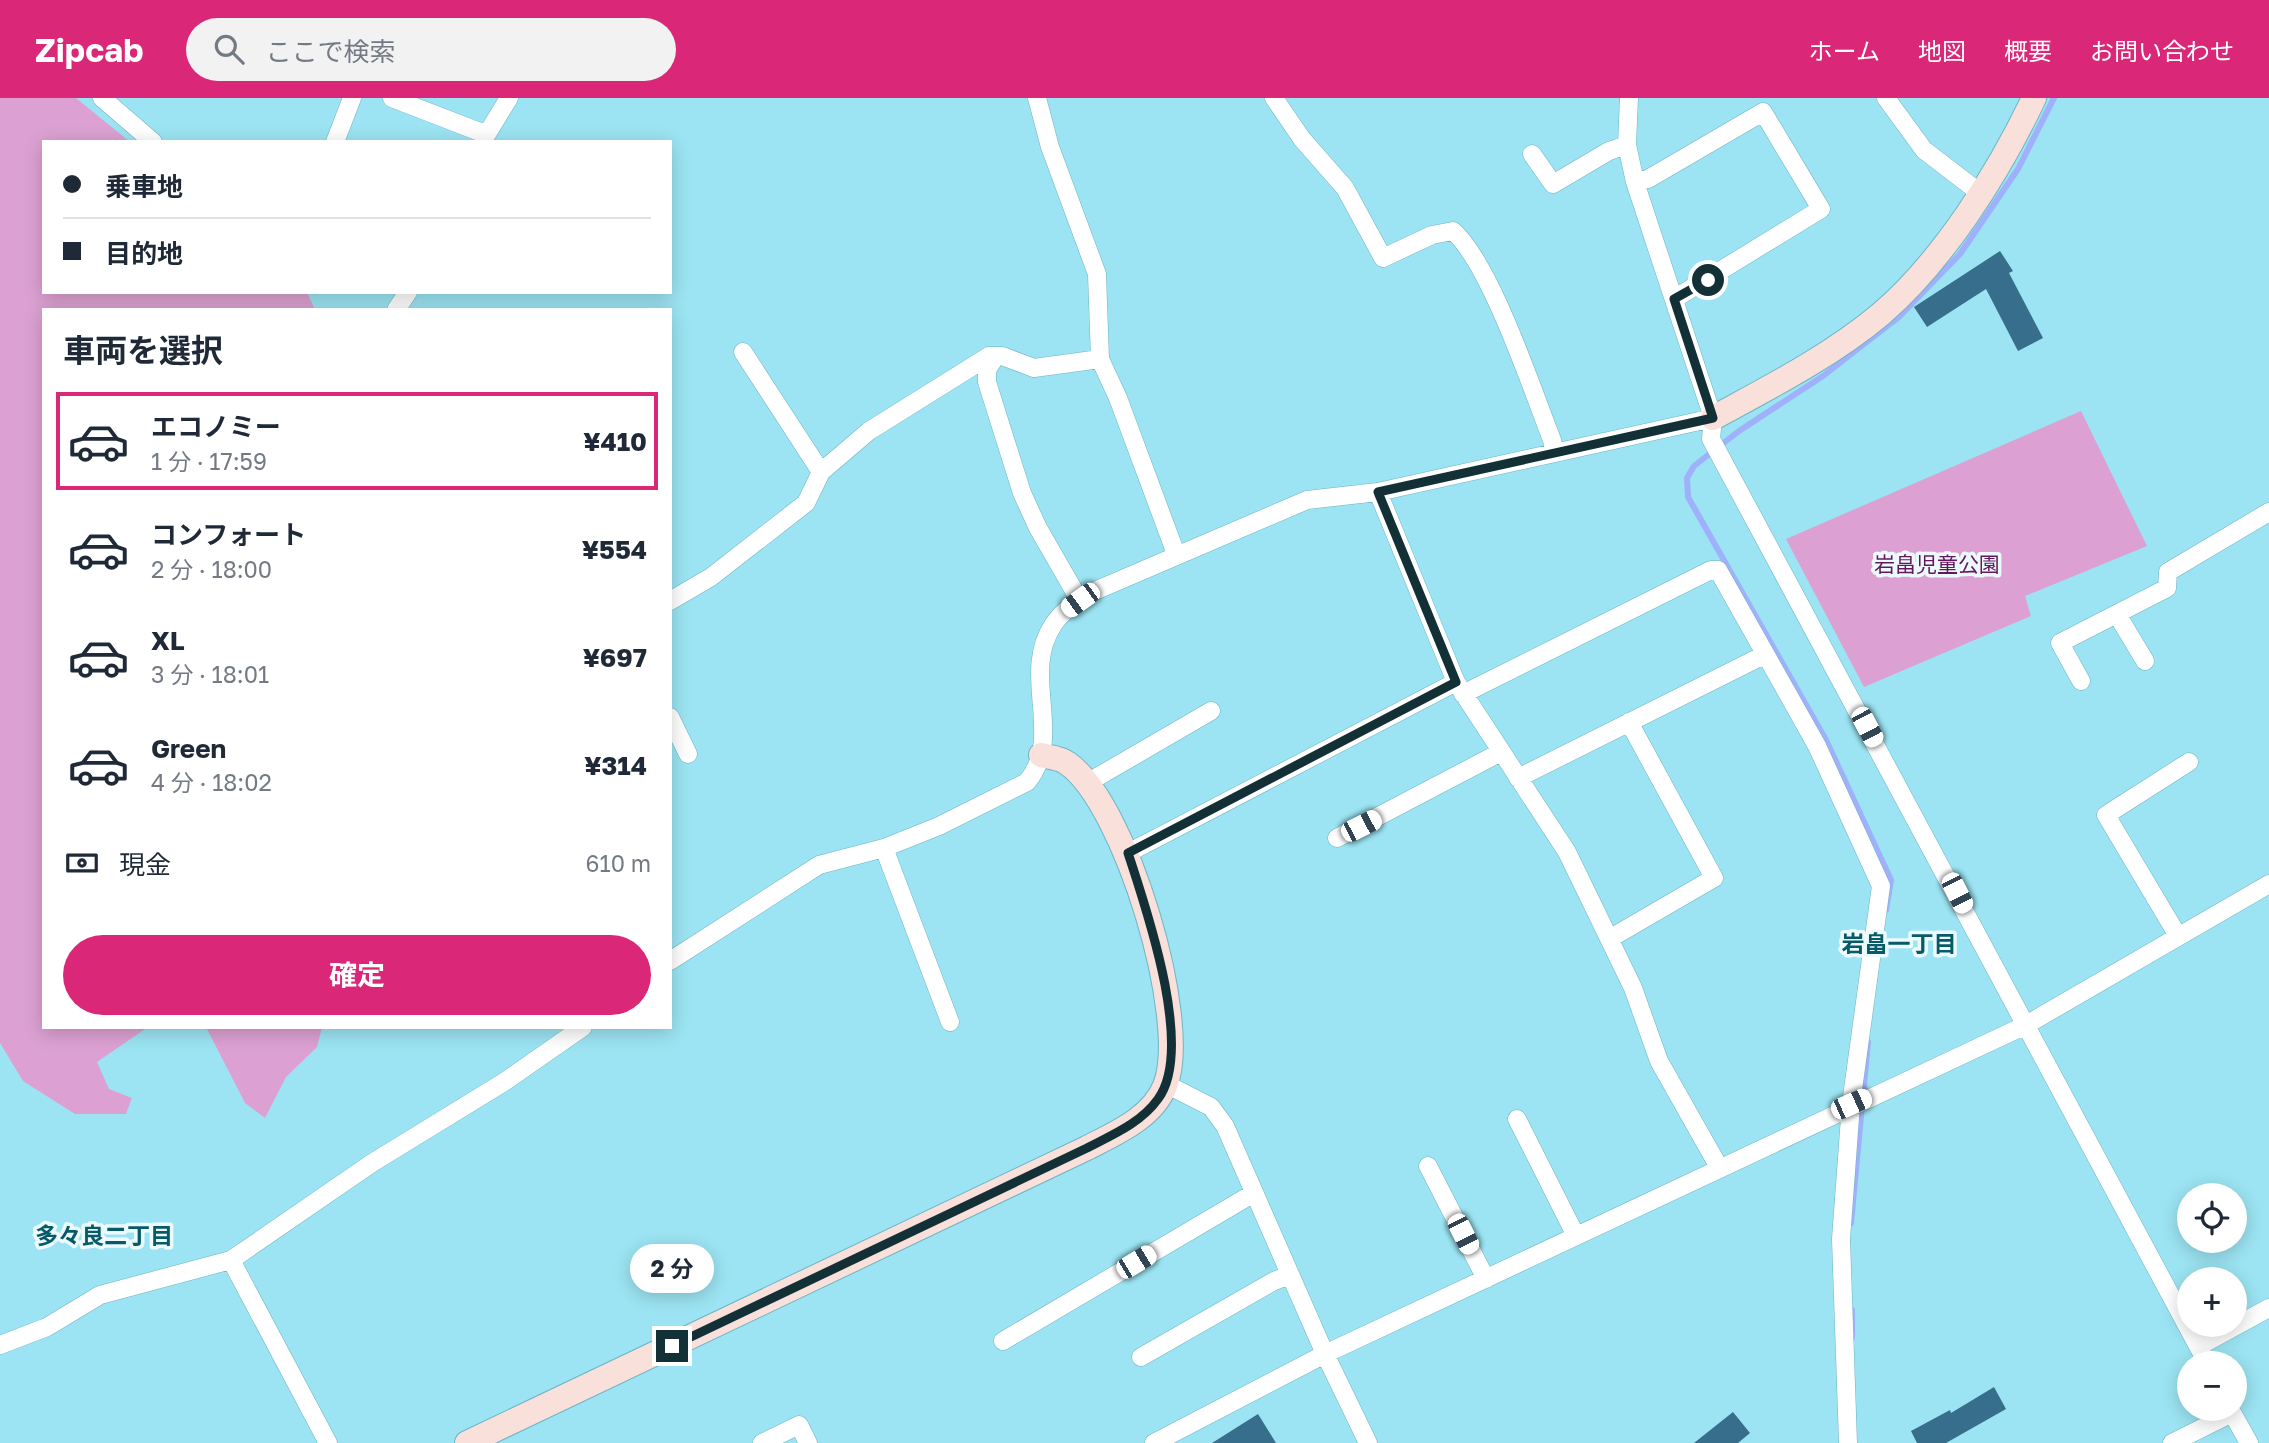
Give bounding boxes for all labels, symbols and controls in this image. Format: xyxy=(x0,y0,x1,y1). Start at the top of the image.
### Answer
search box xyxy=(186,18,676,81)
text: Zipcab xyxy=(35,30,144,69)
icon: search xyxy=(210,30,248,68)
text: ここで検索 xyxy=(266,36,396,67)
text: ホーム xyxy=(1809,36,1880,65)
text: 地図 xyxy=(1918,36,1966,65)
text: 概要 xyxy=(2004,36,2052,65)
text: お問い合わせ xyxy=(2090,36,2234,65)
text: 乗車地 xyxy=(105,171,183,202)
text: 目的地 xyxy=(105,238,183,269)
route start xyxy=(1692,264,1724,296)
text: 車両を選択 xyxy=(63,331,223,369)
icon: car xyxy=(67,410,130,473)
text: エコノミー xyxy=(151,411,281,442)
text: ¥410 xyxy=(583,426,647,457)
text: 1 分 · 17:59 xyxy=(151,447,267,475)
icon: car xyxy=(67,518,130,581)
text: コンフォート xyxy=(151,519,306,550)
text: ¥554 xyxy=(582,534,647,565)
park label: 岩畠児童公園 xyxy=(1874,551,2000,577)
text: 2 分 · 18:00 xyxy=(151,555,272,583)
car xyxy=(1057,579,1104,621)
text: XL xyxy=(151,625,185,656)
icon: car xyxy=(67,626,130,689)
text: ¥697 xyxy=(583,642,647,673)
text: 3 分 · 18:01 xyxy=(151,660,269,688)
car xyxy=(1848,704,1887,750)
text: Green xyxy=(151,733,226,764)
icon: car xyxy=(67,734,130,797)
text: ¥314 xyxy=(584,750,647,781)
text: 4 分 · 18:02 xyxy=(151,768,272,796)
car xyxy=(1338,807,1385,845)
icon: cash xyxy=(63,844,101,882)
text: 現金 xyxy=(119,849,171,880)
text: 610 m xyxy=(586,849,651,877)
car xyxy=(1939,870,1976,916)
district label: 岩畠一丁目 xyxy=(1842,929,1957,957)
button: 確定 xyxy=(63,935,651,1015)
car xyxy=(1828,1086,1875,1122)
map controls xyxy=(2177,1183,2247,1421)
button: locate xyxy=(2177,1183,2247,1253)
car xyxy=(1445,1211,1482,1257)
district label: 多々良二丁目 xyxy=(35,1221,173,1249)
car xyxy=(1113,1242,1160,1282)
callout: 2 分 xyxy=(630,1244,714,1294)
text: 2 分 xyxy=(651,1254,693,1282)
button: + xyxy=(2177,1267,2247,1337)
route end xyxy=(656,1330,688,1362)
button: − xyxy=(2177,1351,2247,1421)

